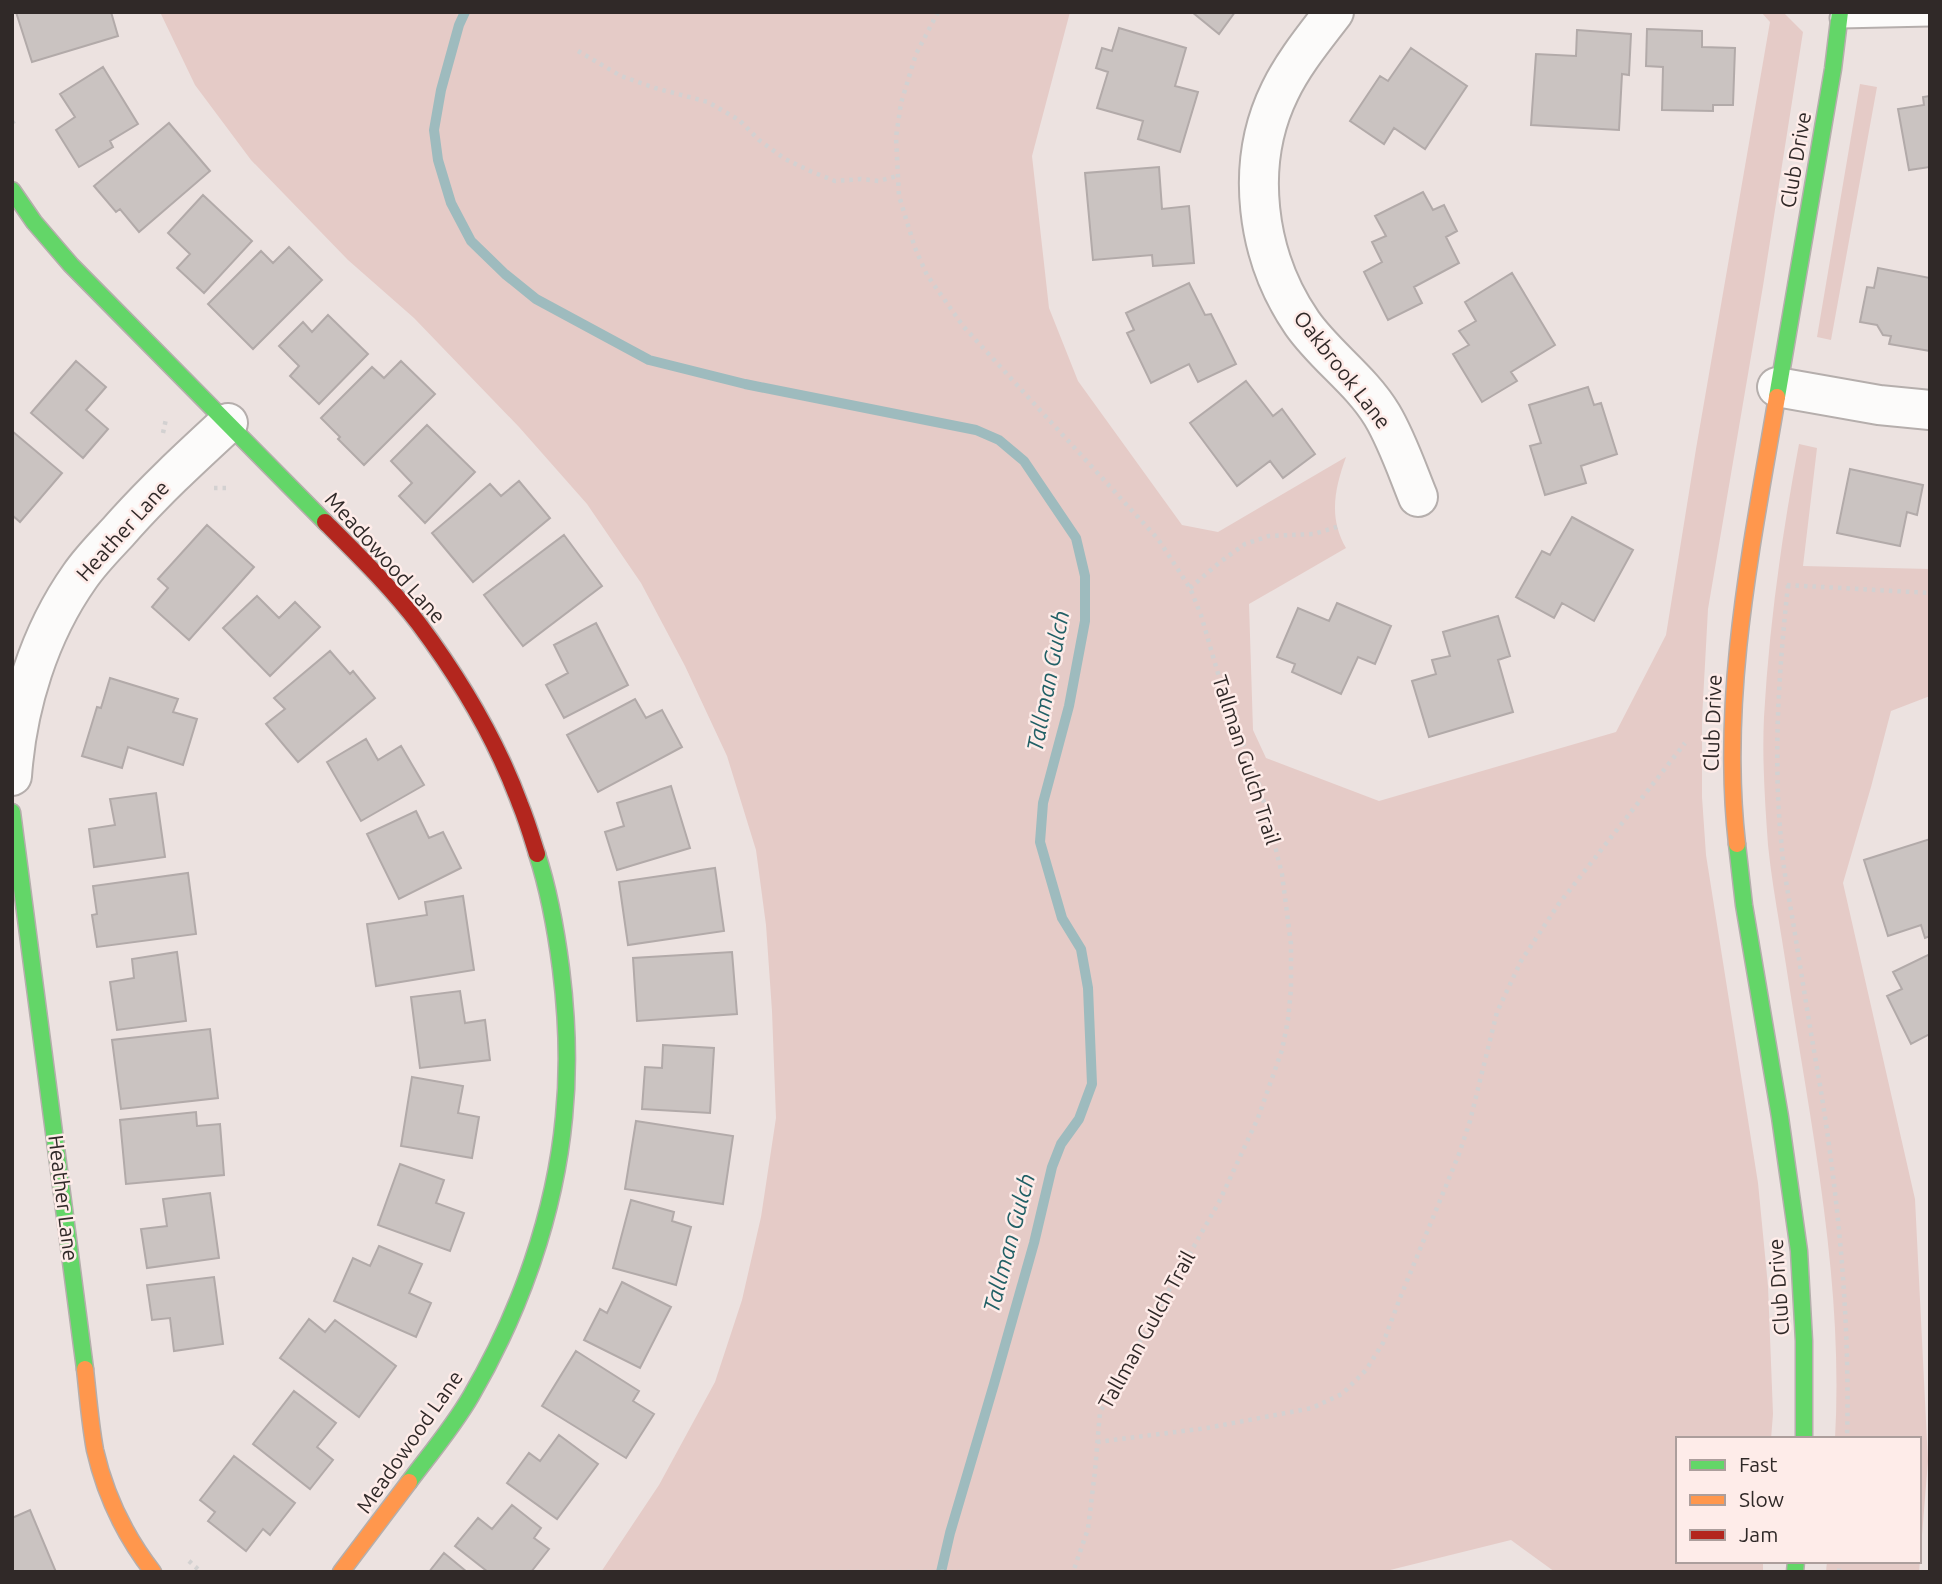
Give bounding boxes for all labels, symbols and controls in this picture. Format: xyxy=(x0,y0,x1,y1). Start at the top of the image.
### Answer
street label: Club Drive xyxy=(1775,110,1815,210)
street label: Oakbrook Lane xyxy=(1289,306,1396,433)
street label: Heather Lane xyxy=(71,475,174,585)
street label: Meadowood Lane xyxy=(321,487,451,628)
water label: Tallman Gulch xyxy=(1022,608,1073,754)
street label: Tallman Gulch Trail xyxy=(1208,672,1286,847)
street label: Club Drive xyxy=(1698,674,1726,772)
street label: Heather Lane xyxy=(44,1134,84,1262)
water label: Tallman Gulch xyxy=(978,1170,1039,1315)
street label: Club Drive xyxy=(1763,1238,1793,1336)
street label: Tallman Gulch Trail xyxy=(1093,1246,1199,1413)
street label: Meadowood Lane xyxy=(351,1366,467,1517)
legend xyxy=(1676,1437,1921,1563)
text: Fast xyxy=(1739,1452,1777,1476)
text: Slow xyxy=(1739,1487,1784,1511)
text: Jam xyxy=(1739,1522,1778,1546)

